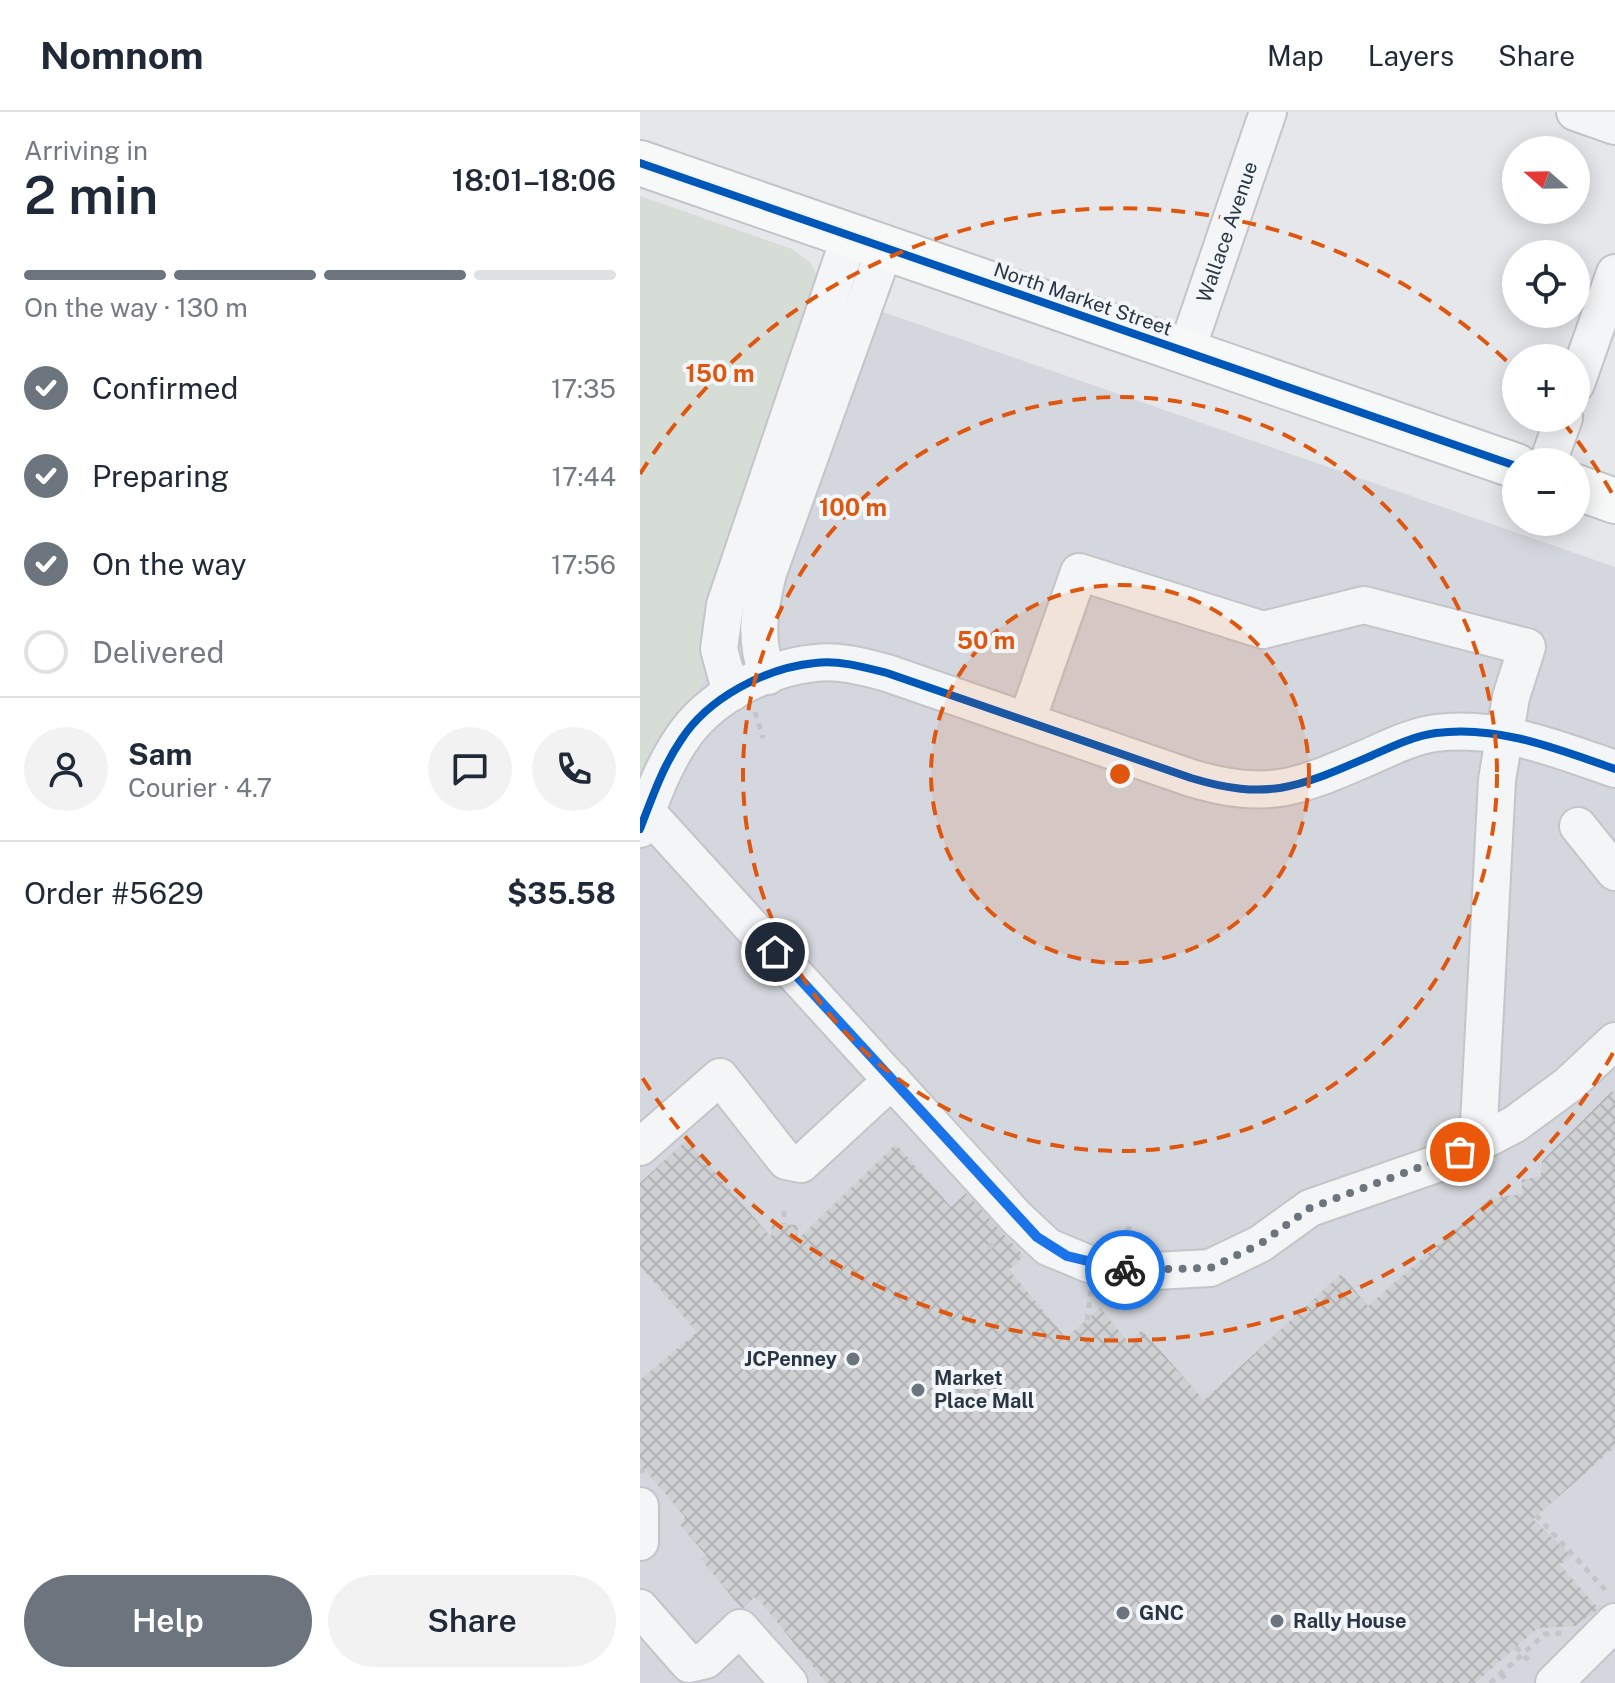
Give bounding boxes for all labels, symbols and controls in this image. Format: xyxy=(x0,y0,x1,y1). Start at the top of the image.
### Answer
text: Nomnom xyxy=(40,33,204,78)
text: Map xyxy=(1267,39,1324,72)
text: Layers xyxy=(1368,39,1454,72)
text: Share xyxy=(1498,39,1575,72)
text: Arriving in xyxy=(24,135,148,166)
north arrow xyxy=(1502,136,1590,224)
map controls xyxy=(1502,136,1590,536)
street label: Wallace Avenue xyxy=(1192,158,1262,306)
text: 18:01–18:06 xyxy=(452,162,616,198)
text: 2 min xyxy=(24,165,158,226)
button: locate xyxy=(1502,240,1590,328)
street label: North Market Street xyxy=(991,257,1175,341)
text: On the way · 130 m xyxy=(24,292,248,323)
button: + xyxy=(1502,344,1590,432)
text: 150 m xyxy=(686,359,754,387)
icon: check xyxy=(24,366,68,410)
text: Confirmed xyxy=(92,370,238,406)
text: 17:35 xyxy=(551,373,616,404)
button: − xyxy=(1502,448,1590,536)
icon: check xyxy=(24,454,68,498)
text: Preparing xyxy=(92,458,229,494)
text: 17:44 xyxy=(551,461,616,492)
text: 100 m xyxy=(819,493,887,521)
icon: check xyxy=(24,542,68,586)
text: On the way xyxy=(92,546,246,582)
text: 17:56 xyxy=(551,549,616,580)
text: 50 m xyxy=(957,626,1015,654)
text: Delivered xyxy=(92,634,224,670)
button: person xyxy=(24,727,108,811)
button: chat xyxy=(428,727,512,811)
button: phone xyxy=(532,727,616,811)
text: Sam xyxy=(128,736,192,772)
centre of rings xyxy=(1106,760,1134,788)
text: Courier · 4.7 xyxy=(128,772,272,803)
text: Order #5629 xyxy=(24,875,204,911)
text: $35.58 xyxy=(507,875,616,911)
pin xyxy=(741,918,809,986)
icon: home xyxy=(753,930,797,974)
pin xyxy=(1426,1118,1494,1186)
icon: bag xyxy=(1438,1130,1482,1174)
courier xyxy=(1085,1230,1165,1310)
icon: bike xyxy=(1103,1248,1147,1292)
place label: JCPenney xyxy=(744,1347,837,1371)
marker: JCPenney xyxy=(844,1350,862,1368)
place label: Market Place Mall xyxy=(934,1366,1034,1413)
marker: Market Place Mall xyxy=(909,1381,927,1399)
button: Help xyxy=(24,1575,312,1667)
button: Share xyxy=(328,1575,616,1667)
place label: GNC xyxy=(1139,1601,1184,1625)
marker: GNC xyxy=(1114,1604,1132,1622)
place label: Rally House xyxy=(1293,1609,1407,1633)
marker: Rally House xyxy=(1268,1612,1286,1630)

